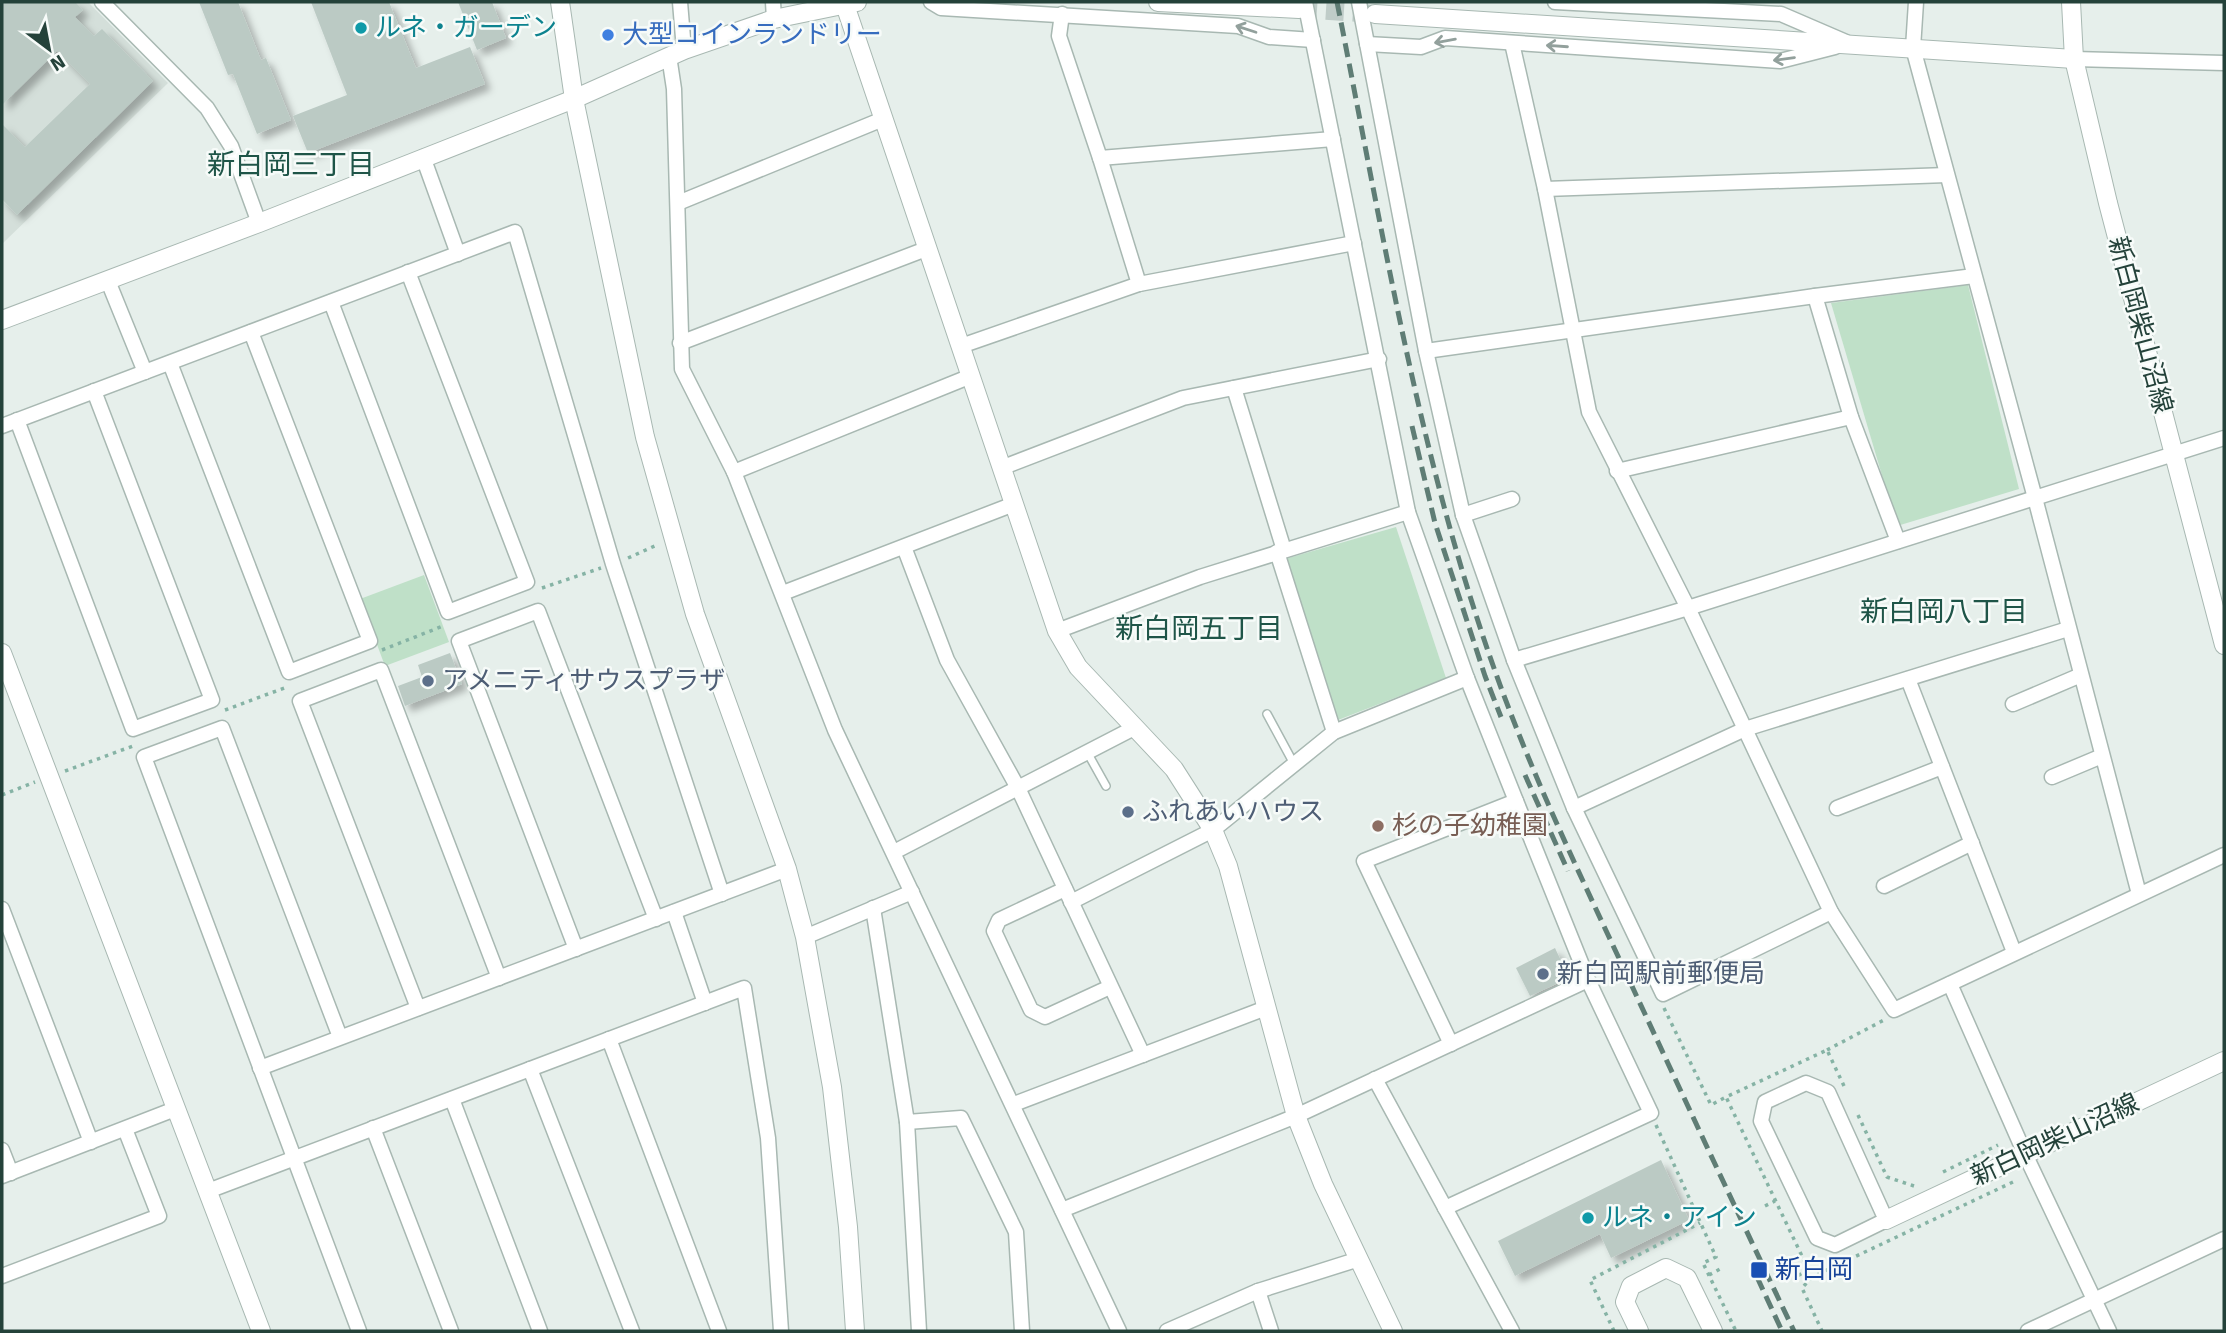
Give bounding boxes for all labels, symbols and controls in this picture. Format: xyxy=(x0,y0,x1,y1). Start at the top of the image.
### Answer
place label: ルネ・ガーデン xyxy=(375,12,557,44)
north arrow xyxy=(14,14,84,84)
place label: 大型コインランドリー xyxy=(622,19,882,51)
marker: ルネ・ガーデン xyxy=(353,20,369,36)
one-way arrow xyxy=(1236,22,1258,35)
marker: 大型コインランドリー xyxy=(600,27,616,43)
one-way arrow xyxy=(1434,35,1456,48)
one-way arrow xyxy=(1546,39,1569,52)
text: N xyxy=(46,49,69,76)
one-way arrow xyxy=(1773,52,1796,65)
district label: 新白岡三丁目 xyxy=(207,148,375,182)
street label: 新白岡柴山沼線 xyxy=(2101,233,2179,417)
district label: 新白岡八丁目 xyxy=(1860,595,2028,629)
district label: 新白岡五丁目 xyxy=(1115,612,1283,646)
place label: アメニティサウスプラザ xyxy=(442,665,725,697)
marker: アメニティサウスプラザ xyxy=(420,673,436,689)
place label: ふれあいハウス xyxy=(1142,796,1324,828)
marker: ふれあいハウス xyxy=(1120,804,1136,820)
place label: 杉の子幼稚園 xyxy=(1392,810,1548,842)
marker: 杉の子幼稚園 xyxy=(1370,818,1386,834)
place label: 新白岡駅前郵便局 xyxy=(1557,958,1765,990)
marker: 新白岡駅前郵便局 xyxy=(1535,966,1551,982)
street label: 新白岡柴山沼線 xyxy=(1966,1087,2144,1193)
place label: ルネ・アイン xyxy=(1602,1202,1757,1234)
marker: ルネ・アイン xyxy=(1580,1210,1596,1226)
place label: 新白岡 xyxy=(1775,1254,1853,1286)
marker: 新白岡 xyxy=(1749,1260,1769,1280)

